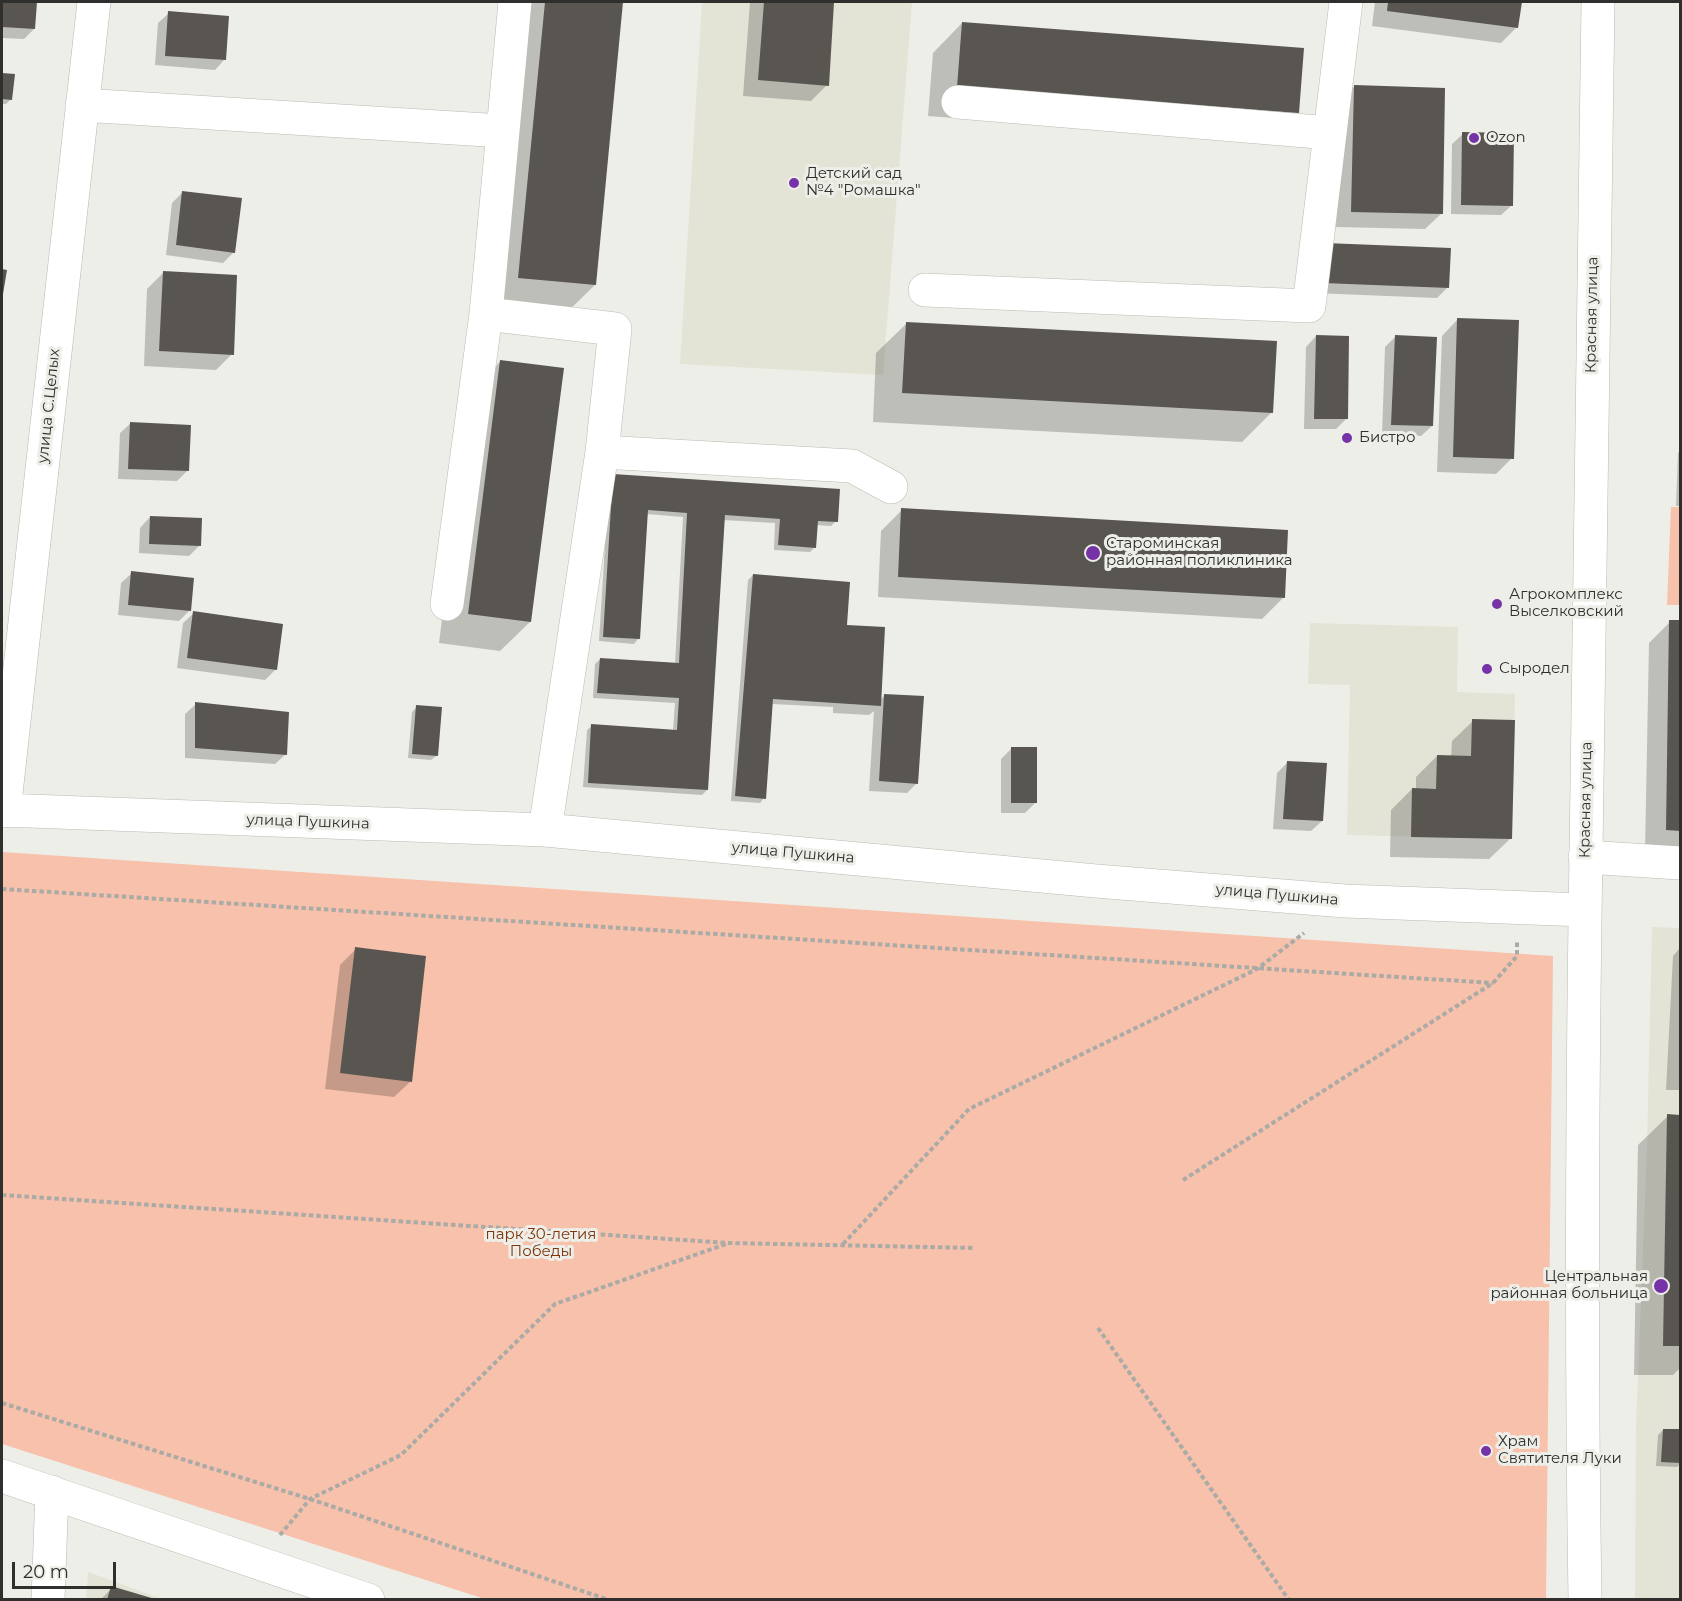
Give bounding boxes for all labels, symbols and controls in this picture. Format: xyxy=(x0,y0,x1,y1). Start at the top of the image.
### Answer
place label: Ozon xyxy=(1486,129,1526,147)
marker: Ozon xyxy=(1467,131,1481,145)
place label: Детский сад №4 "Ромашка" xyxy=(806,165,921,200)
marker: Детский сад №4 "Ромашка" xyxy=(787,176,801,190)
street label: Красная улица xyxy=(1582,257,1602,373)
street label: улица С.Целых xyxy=(34,348,64,464)
place label: Бистро xyxy=(1359,429,1415,447)
marker: Бистро xyxy=(1340,431,1354,445)
place label: Староминская районная поликлиника xyxy=(1106,535,1293,570)
marker: Староминская районная поликлиника xyxy=(1084,544,1102,562)
place label: Агрокомплекс Выселковский xyxy=(1509,586,1624,621)
marker: Агрокомплекс Выселковский xyxy=(1490,597,1504,611)
place label: Сыродел xyxy=(1499,660,1570,678)
marker: Сыродел xyxy=(1480,662,1494,676)
street label: Красная улица xyxy=(1576,742,1596,858)
street label: улица Пушкина xyxy=(246,811,370,833)
street label: улица Пушкина xyxy=(731,839,855,867)
street label: улица Пушкина xyxy=(1215,881,1339,909)
park label: парк 30-летия Победы xyxy=(486,1226,596,1261)
place label: Центральная районная больница xyxy=(1490,1268,1648,1303)
marker: Центральная районная больница xyxy=(1652,1277,1670,1295)
place label: Храм Святителя Луки xyxy=(1498,1433,1622,1468)
marker: Храм Святителя Луки xyxy=(1479,1444,1493,1458)
scale bar xyxy=(15,1550,118,1588)
text: 20 m xyxy=(23,1561,69,1583)

